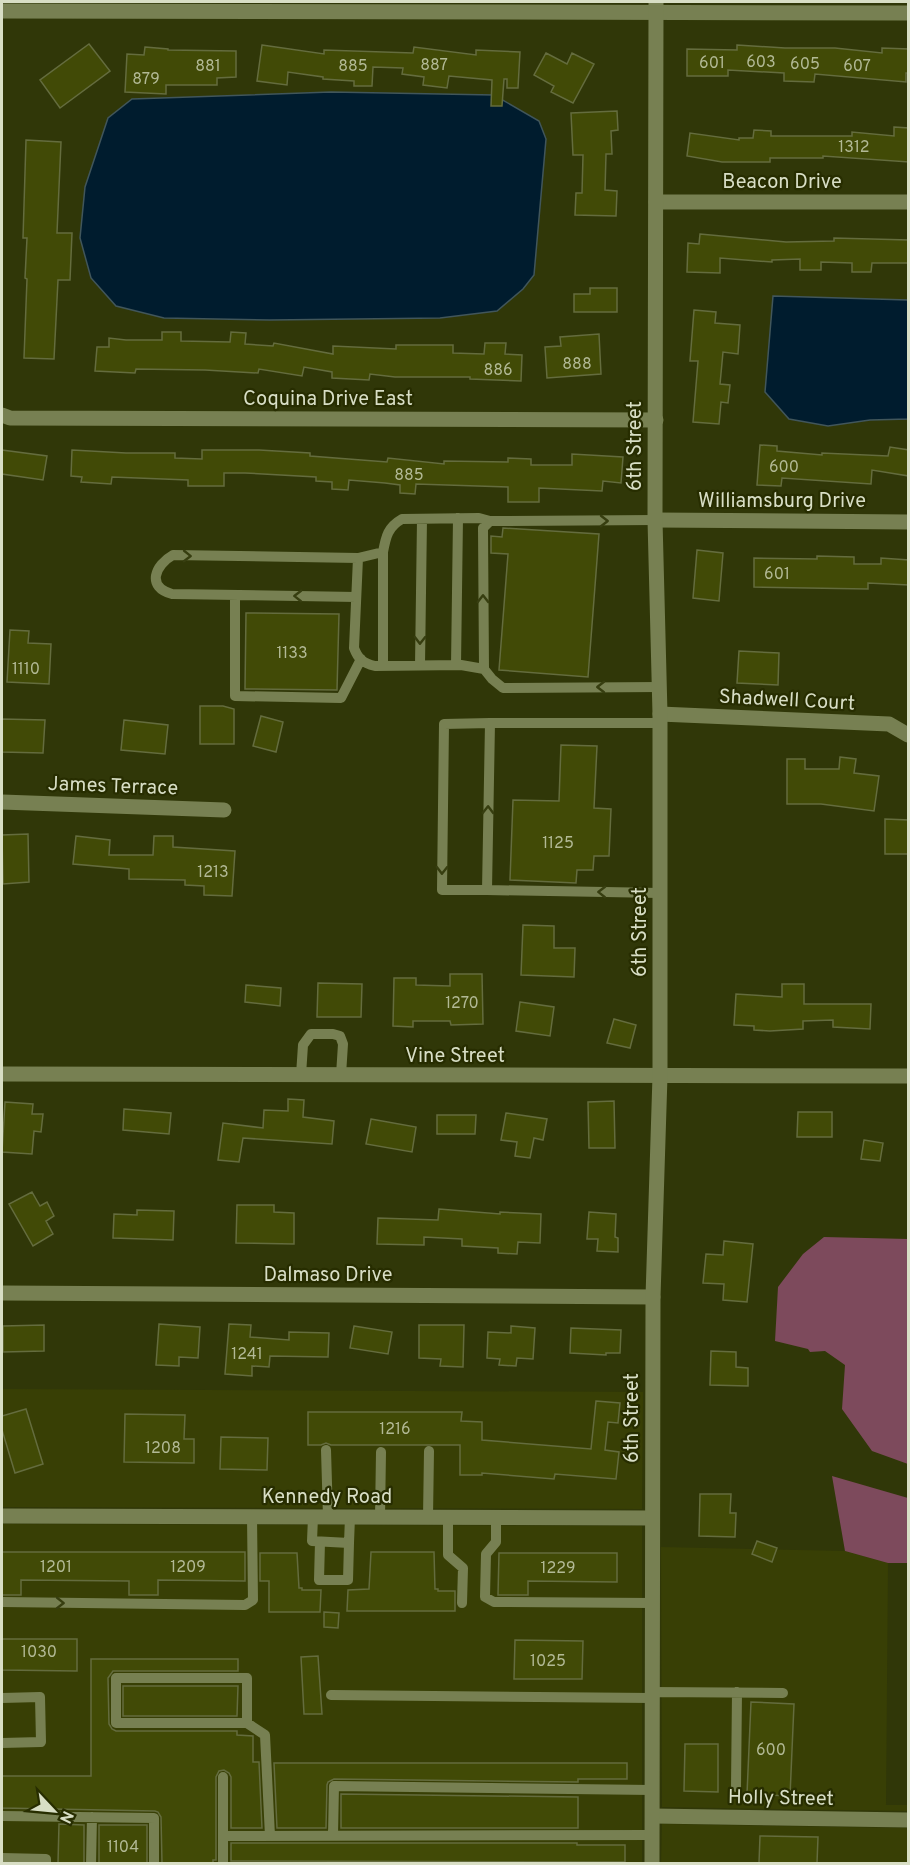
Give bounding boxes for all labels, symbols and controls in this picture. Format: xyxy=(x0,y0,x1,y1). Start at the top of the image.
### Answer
house number: 603 xyxy=(746,53,776,73)
house number: 601 xyxy=(699,54,725,74)
house number: 605 xyxy=(790,55,820,75)
house number: 887 xyxy=(420,56,448,76)
house number: 881 xyxy=(195,57,221,77)
house number: 885 xyxy=(338,57,368,77)
house number: 607 xyxy=(843,57,871,77)
house number: 879 xyxy=(132,70,160,90)
house number: 1312 xyxy=(838,138,870,158)
street label: Beacon Drive xyxy=(722,170,842,196)
house number: 888 xyxy=(562,355,592,375)
house number: 886 xyxy=(483,361,513,381)
street label: Coquina Drive East xyxy=(243,387,413,413)
street label: 6th Street xyxy=(623,401,649,491)
house number: 600 xyxy=(769,458,799,478)
house number: 885 xyxy=(394,466,424,486)
street label: Williamsburg Drive xyxy=(698,489,866,515)
one-way arrow xyxy=(600,514,609,527)
one-way arrow xyxy=(183,549,192,562)
house number: 601 xyxy=(764,565,790,585)
one-way arrow xyxy=(293,590,302,602)
one-way arrow xyxy=(477,595,489,604)
one-way arrow xyxy=(414,636,426,645)
house number: 1133 xyxy=(276,644,308,664)
house number: 1110 xyxy=(12,660,40,680)
one-way arrow xyxy=(597,681,606,693)
street label: Shadwell Court xyxy=(718,684,856,718)
street label: James Terrace xyxy=(47,772,179,802)
one-way arrow xyxy=(482,806,495,815)
house number: 1125 xyxy=(542,834,574,854)
house number: 1213 xyxy=(197,863,229,883)
one-way arrow xyxy=(436,865,448,874)
one-way arrow xyxy=(597,886,606,898)
street label: 6th Street xyxy=(628,887,654,977)
house number: 1270 xyxy=(445,994,479,1014)
street label: Vine Street xyxy=(405,1044,505,1070)
street label: Dalmaso Drive xyxy=(263,1263,393,1289)
house number: 1241 xyxy=(231,1345,263,1365)
street label: 6th Street xyxy=(620,1373,646,1463)
house number: 1216 xyxy=(379,1420,411,1440)
house number: 1208 xyxy=(145,1439,181,1459)
street label: Kennedy Road xyxy=(262,1485,392,1511)
house number: 1201 xyxy=(40,1558,72,1578)
house number: 1209 xyxy=(170,1558,206,1578)
house number: 1229 xyxy=(540,1559,576,1579)
one-way arrow xyxy=(55,1597,64,1609)
house number: 1030 xyxy=(21,1643,57,1663)
house number: 1025 xyxy=(530,1652,566,1672)
house number: 600 xyxy=(756,1741,786,1761)
north arrow xyxy=(24,1781,84,1841)
street label: Holly Street xyxy=(728,1785,834,1813)
text: N xyxy=(54,1807,77,1826)
house number: 1104 xyxy=(107,1838,139,1858)

